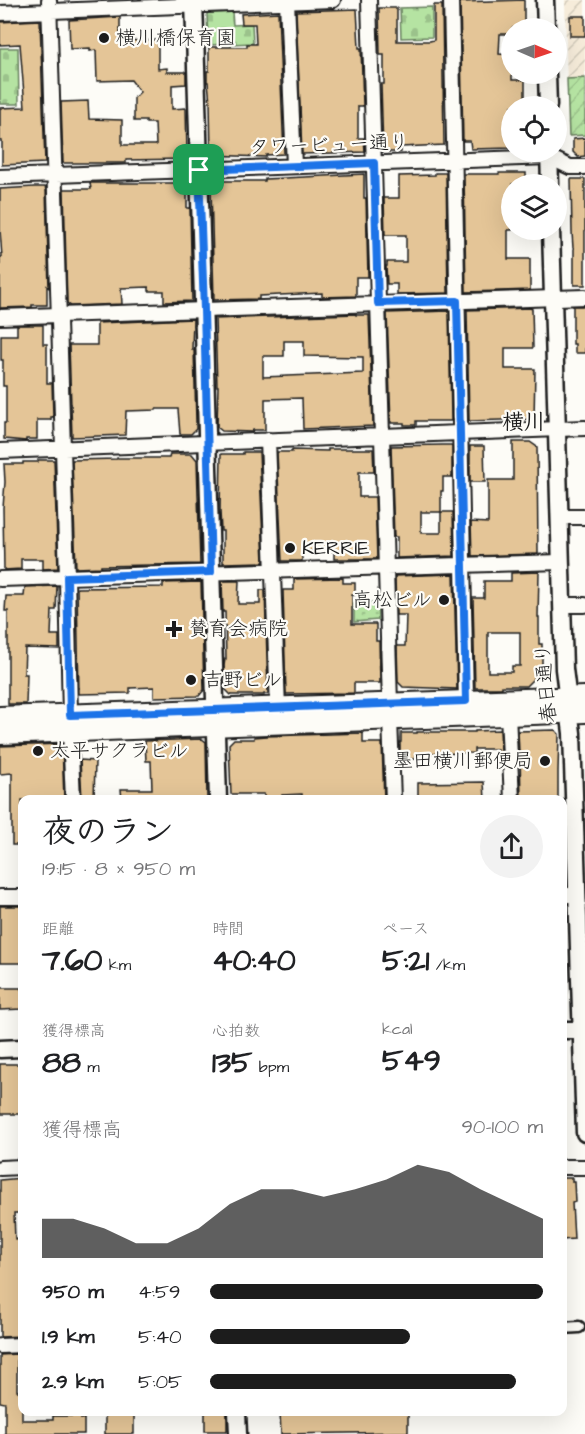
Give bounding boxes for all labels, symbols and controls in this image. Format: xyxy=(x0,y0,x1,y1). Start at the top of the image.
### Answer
north arrow xyxy=(501,18,567,84)
map controls xyxy=(501,18,567,240)
place label: 横川橋保育園 xyxy=(116,24,236,52)
marker: 横川橋保育園 xyxy=(97,31,111,45)
button: locate xyxy=(501,96,567,162)
street label: タワービュー通り xyxy=(249,128,409,162)
pin xyxy=(173,144,224,195)
icon: arrive xyxy=(182,153,215,186)
button: layers xyxy=(501,174,567,240)
district label: 横川 xyxy=(502,407,546,438)
place label: KERRIE xyxy=(302,534,369,562)
marker: KERRIE xyxy=(283,541,297,555)
place label: 高松ビル xyxy=(352,586,432,614)
marker: 高松ビル xyxy=(437,593,451,607)
place label: 賛育会病院 xyxy=(188,615,288,643)
marker: 賛育会病院 xyxy=(165,620,183,638)
street label: 春日通り xyxy=(529,642,563,724)
place label: 吉野ビル xyxy=(203,666,283,694)
marker: 吉野ビル xyxy=(184,673,198,687)
place label: 太平サクラビル xyxy=(50,737,189,765)
marker: 太平サクラビル xyxy=(31,744,45,758)
place label: 墨田横川郵便局 xyxy=(393,747,533,775)
marker: 墨田横川郵便局 xyxy=(538,754,552,768)
text: 夜のラン xyxy=(42,809,174,855)
button: share xyxy=(480,815,543,878)
text: 19:15 · 8 × 950 m xyxy=(42,855,195,883)
text: 距離 xyxy=(42,918,74,940)
text: 時間 xyxy=(212,918,244,940)
text: ペース xyxy=(382,918,429,940)
text: 7.60 xyxy=(42,940,102,982)
text: 40:40 xyxy=(212,940,296,982)
text: 5:21 xyxy=(382,940,429,982)
text: km xyxy=(102,954,131,976)
text: /km xyxy=(429,954,465,976)
text: kcal xyxy=(382,1018,413,1040)
text: 獲得標高 xyxy=(42,1020,106,1042)
text: 心拍数 xyxy=(212,1020,260,1042)
text: 549 xyxy=(382,1040,441,1082)
text: 88 xyxy=(42,1042,81,1084)
text: 135 xyxy=(212,1042,252,1084)
text: m xyxy=(81,1056,100,1078)
text: bpm xyxy=(252,1056,289,1078)
text: 90–100 m xyxy=(461,1113,543,1141)
text: 獲得標高 xyxy=(42,1116,122,1144)
text: 950 m xyxy=(42,1278,104,1306)
text: 4:59 xyxy=(138,1278,181,1306)
text: 1.9 km xyxy=(42,1323,95,1351)
text: 5:40 xyxy=(138,1323,182,1351)
text: 2.9 km xyxy=(42,1368,104,1396)
text: 5:05 xyxy=(138,1368,182,1396)

